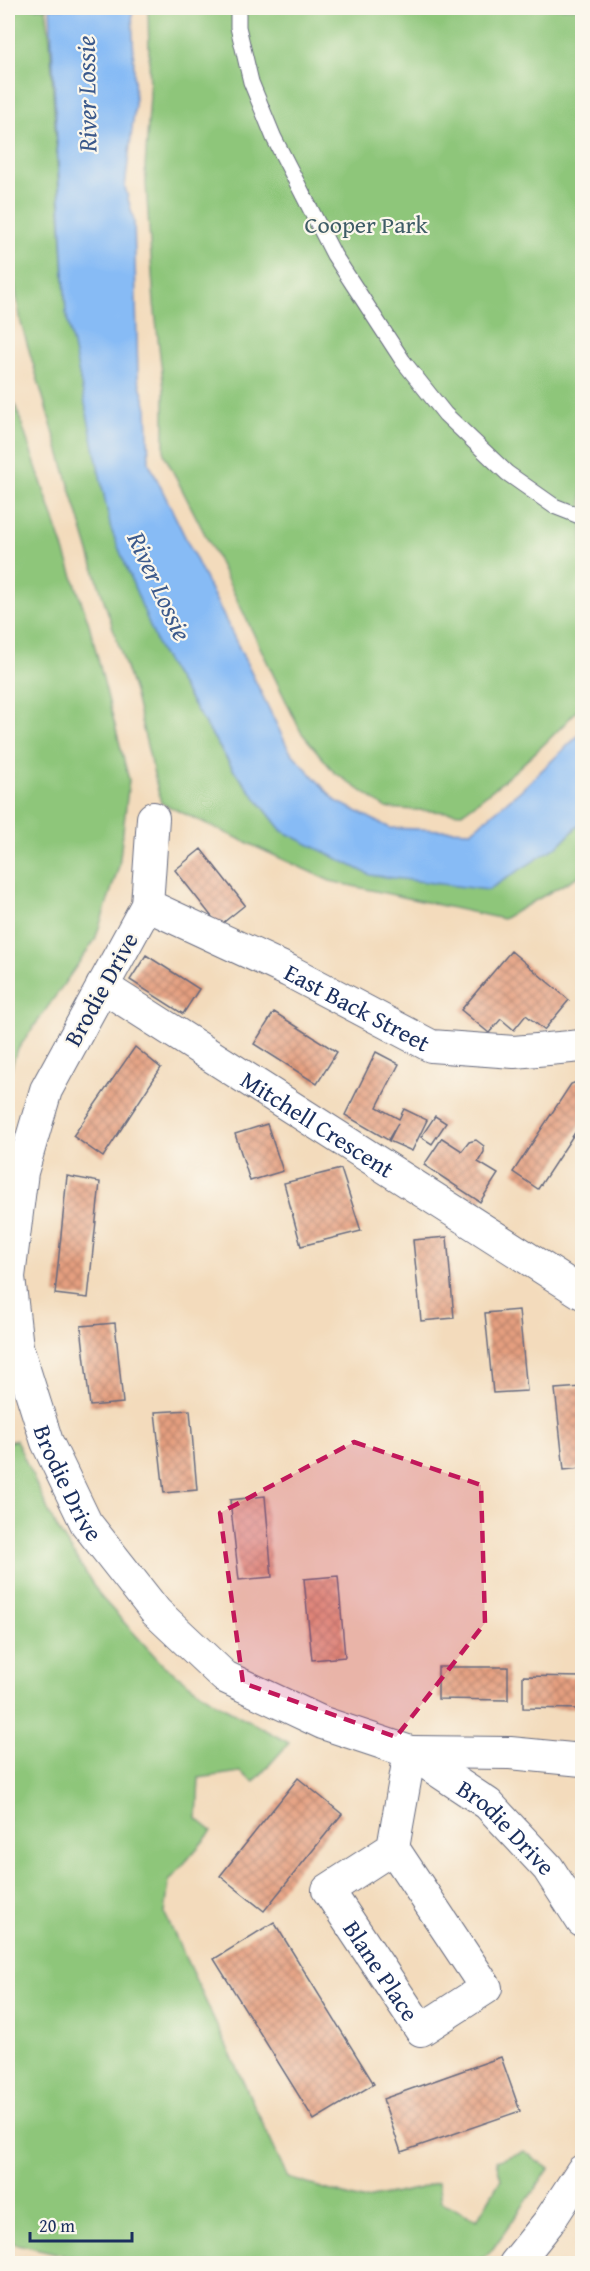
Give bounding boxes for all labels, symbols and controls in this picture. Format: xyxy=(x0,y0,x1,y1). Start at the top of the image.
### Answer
water label: River Lossie xyxy=(65,35,107,154)
park label: Cooper Park xyxy=(304,207,428,242)
water label: River Lossie xyxy=(117,524,202,647)
street label: Brodie Drive xyxy=(55,926,147,1052)
street label: East Back Street xyxy=(278,954,437,1060)
street label: Mitchell Crescent xyxy=(234,1062,402,1186)
street label: Brodie Drive xyxy=(25,1421,111,1548)
street label: Brodie Drive xyxy=(450,1771,564,1883)
street label: Blane Place xyxy=(335,1913,428,2028)
scale bar xyxy=(30,2205,132,2243)
text: 20 m xyxy=(39,2212,75,2239)

